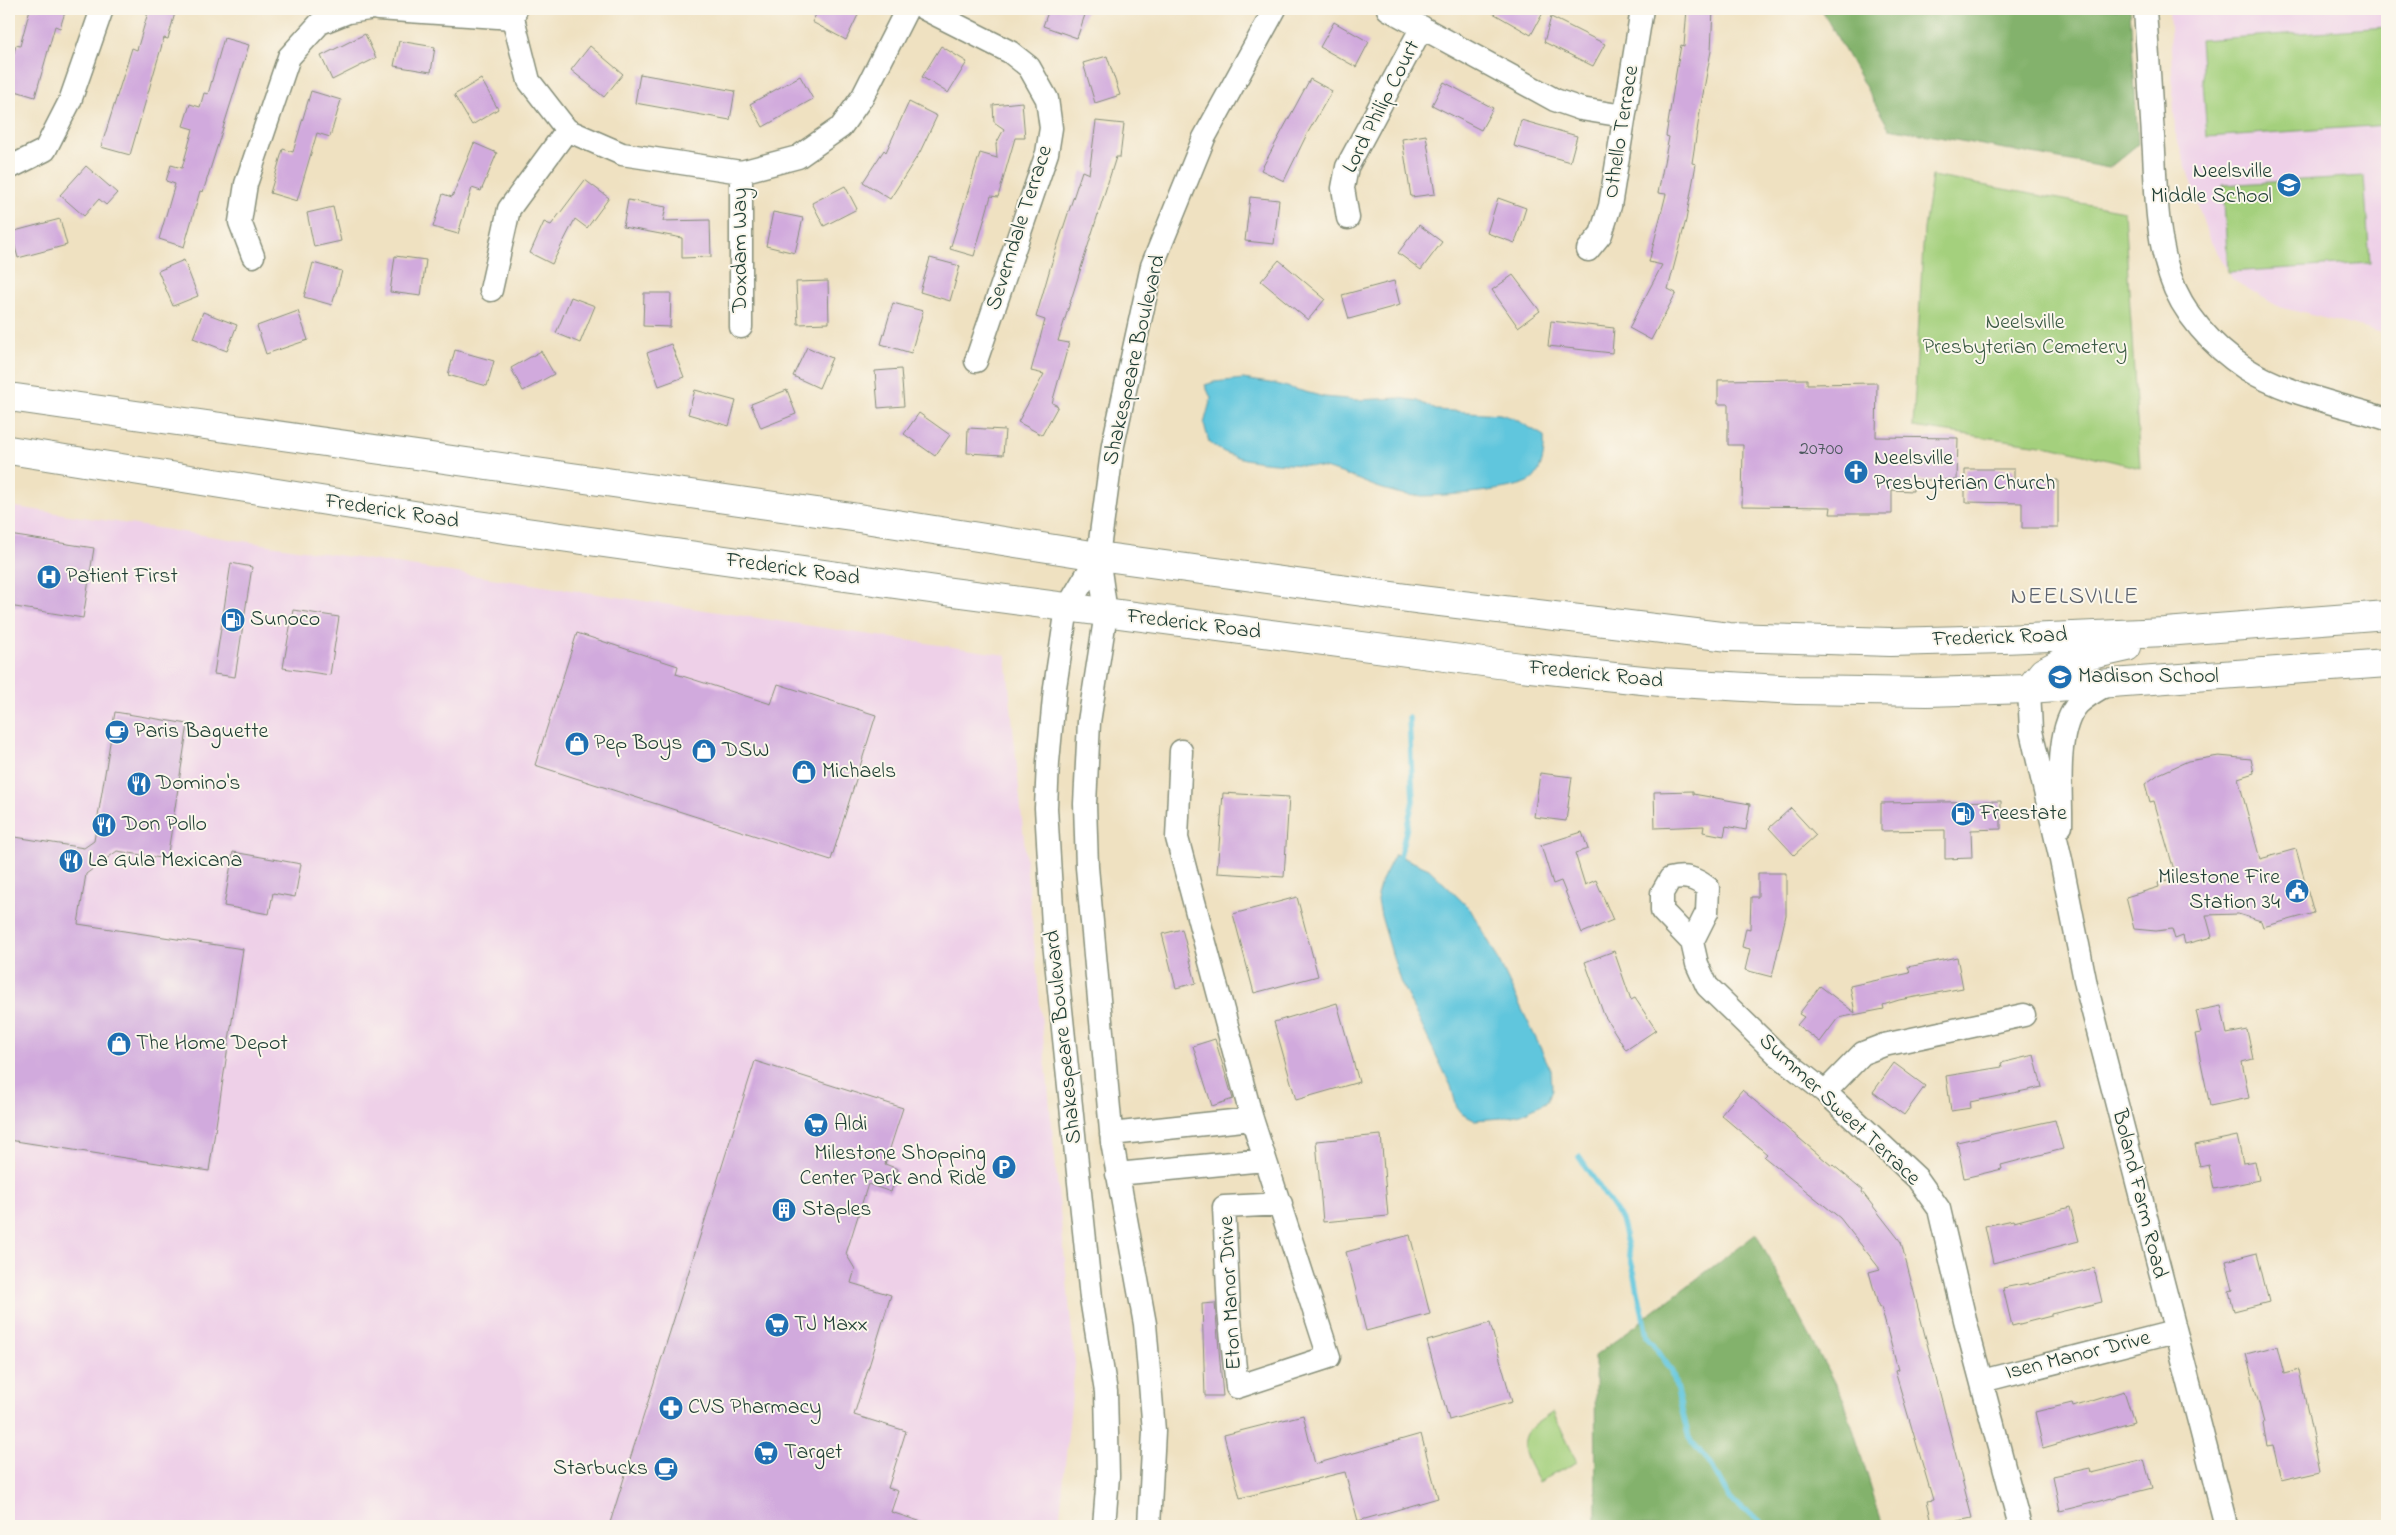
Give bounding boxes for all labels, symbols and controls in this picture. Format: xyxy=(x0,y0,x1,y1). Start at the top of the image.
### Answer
street label: Lord Philip Court xyxy=(1335,34,1430,179)
street label: Othello Terrace xyxy=(1596,63,1648,201)
street label: Severndale Terrace xyxy=(978,141,1062,315)
place label: Neelsville Middle School xyxy=(2151,156,2272,213)
school or university icon: Neelsville Middle School xyxy=(2276,172,2302,198)
street label: Doxdam Way xyxy=(725,188,758,313)
street label: Shakespeare Boulevard xyxy=(1095,252,1175,468)
park label: Neelsville Presbyterian Cemetery xyxy=(1923,307,2127,365)
house number: 20700 xyxy=(1799,435,1843,464)
place label: Neelsville Presbyterian Church xyxy=(1874,443,2055,501)
church icon: Neelsville Presbyterian Church xyxy=(1843,459,1869,485)
street label: Frederick Road xyxy=(322,485,461,538)
street label: Frederick Road xyxy=(723,545,862,595)
place label: Patient First xyxy=(66,561,178,593)
hospital icon: Patient First xyxy=(36,564,62,590)
district label: NEELSVILLE xyxy=(2011,580,2139,615)
street label: Frederick Road xyxy=(1124,601,1263,649)
place label: Sunoco xyxy=(250,604,320,636)
fuel station icon: Sunoco xyxy=(220,607,246,633)
street label: Frederick Road xyxy=(1931,620,2068,656)
street label: Frederick Road xyxy=(1526,652,1665,698)
place label: Madison School xyxy=(2078,661,2219,693)
school or university icon: Madison School xyxy=(2047,664,2073,690)
place label: Paris Baguette xyxy=(134,716,269,749)
cafe icon: Paris Baguette xyxy=(104,719,130,745)
place label: Pep Boys xyxy=(594,728,682,761)
shop icon: Pep Boys xyxy=(564,731,590,757)
place label: DSW xyxy=(721,735,769,767)
shop icon: DSW xyxy=(691,738,717,764)
place label: Michaels xyxy=(822,756,896,788)
shop icon: Michaels xyxy=(791,759,817,785)
place label: Domino's xyxy=(155,768,240,800)
restaurant icon: Domino's xyxy=(126,771,152,797)
place label: Freestate xyxy=(1979,798,2067,830)
fuel station icon: Freestate xyxy=(1950,801,1976,827)
place label: Don Pollo xyxy=(121,809,207,841)
restaurant icon: Don Pollo xyxy=(91,812,117,838)
place label: La Gula Mexicana xyxy=(88,845,242,877)
restaurant icon: La Gula Mexicana xyxy=(58,848,84,874)
place label: Milestone Fire Station 34 xyxy=(2158,862,2280,919)
public building icon: Milestone Fire Station 34 xyxy=(2284,878,2310,904)
street label: Shakespeare Boulevard xyxy=(1037,928,1091,1146)
street label: Summer Sweet Terrace xyxy=(1751,1026,1927,1194)
place label: The Home Depot xyxy=(136,1028,288,1060)
shop icon: The Home Depot xyxy=(106,1031,132,1057)
street label: Boland Farm Road xyxy=(2102,1105,2175,1282)
place label: Aldi xyxy=(834,1109,868,1141)
supermarket icon: Aldi xyxy=(803,1112,829,1138)
place label: Milestone Shopping Center Park and Ride xyxy=(799,1138,986,1195)
parking icon: Milestone Shopping Center Park and Ride xyxy=(991,1154,1017,1180)
place label: Staples xyxy=(802,1194,871,1226)
building icon: Staples xyxy=(771,1197,797,1223)
street label: Eton Manor Drive xyxy=(1211,1215,1251,1371)
place label: TJ Maxx xyxy=(794,1309,868,1341)
supermarket icon: TJ Maxx xyxy=(764,1312,790,1338)
street label: Isen Manor Drive xyxy=(2002,1322,2154,1389)
place label: CVS Pharmacy xyxy=(688,1392,822,1425)
pharmacy icon: CVS Pharmacy xyxy=(658,1395,684,1421)
place label: Target xyxy=(784,1437,843,1470)
supermarket icon: Target xyxy=(753,1440,779,1466)
place label: Starbucks xyxy=(553,1453,648,1485)
cafe icon: Starbucks xyxy=(653,1456,679,1482)

